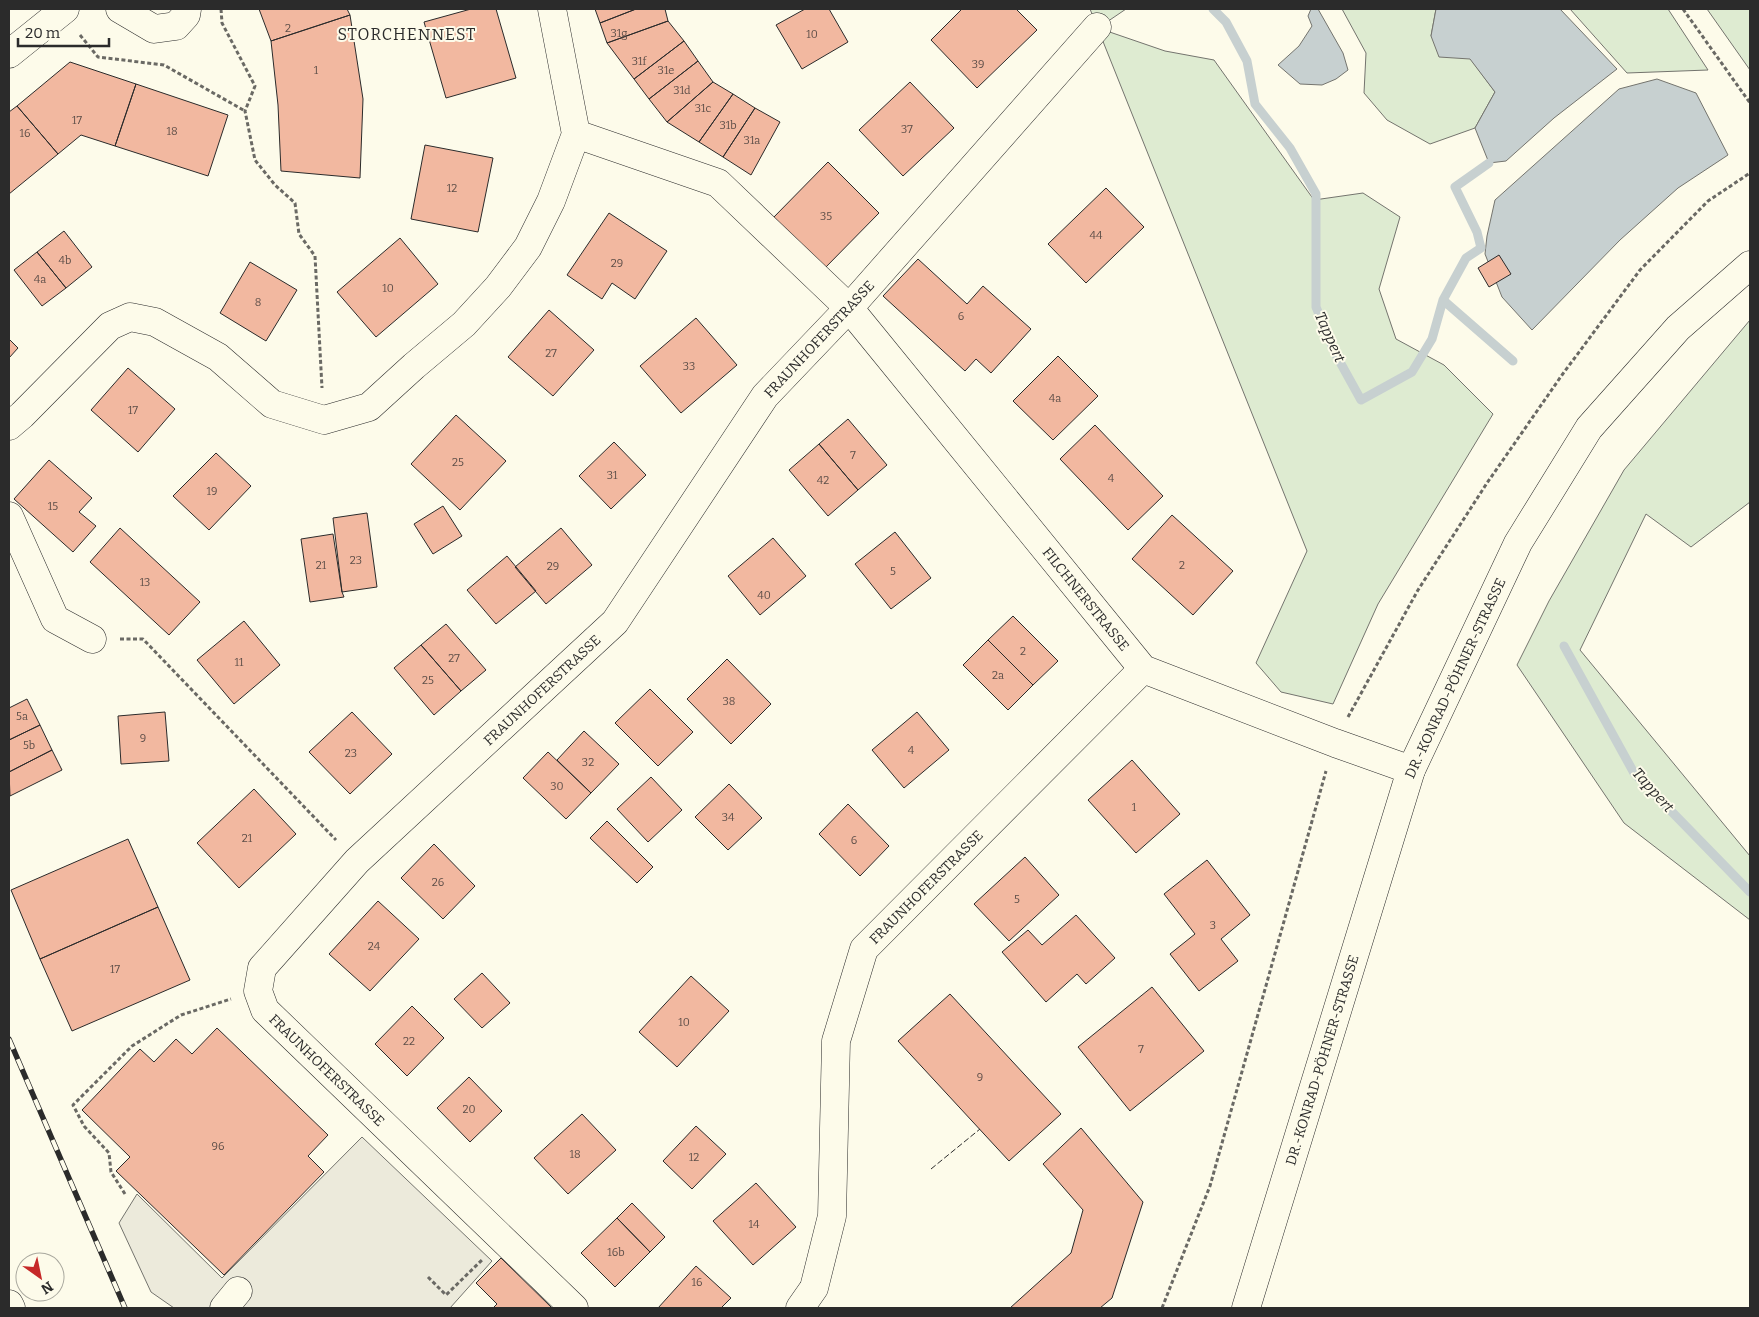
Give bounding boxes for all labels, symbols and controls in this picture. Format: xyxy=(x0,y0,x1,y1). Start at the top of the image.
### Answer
scale bar xyxy=(18,15,109,47)
house number: 2 xyxy=(285,22,291,35)
text: 20 m xyxy=(25,24,61,42)
district label: STORCHENNEST xyxy=(338,25,476,44)
house number: 31g xyxy=(611,27,627,40)
house number: 10 xyxy=(806,28,818,41)
house number: 31f xyxy=(632,55,647,68)
house number: 39 xyxy=(972,58,984,71)
house number: 1 xyxy=(314,64,319,77)
house number: 31e xyxy=(658,64,674,77)
house number: 31d xyxy=(673,84,691,97)
house number: 31c xyxy=(695,102,712,115)
house number: 17 xyxy=(72,114,82,127)
house number: 31b xyxy=(719,119,737,132)
house number: 37 xyxy=(901,123,913,136)
house number: 18 xyxy=(166,125,178,138)
house number: 16 xyxy=(20,127,30,140)
house number: 31a xyxy=(744,134,760,147)
house number: 12 xyxy=(447,182,457,195)
house number: 35 xyxy=(820,210,832,223)
house number: 44 xyxy=(1090,229,1103,242)
house number: 4b xyxy=(59,254,71,267)
house number: 29 xyxy=(611,257,623,270)
house number: 4a xyxy=(34,273,46,286)
street label: FRAUNHOFERSTRASSE xyxy=(761,277,878,401)
house number: 10 xyxy=(382,282,394,295)
house number: 8 xyxy=(255,296,261,309)
water label: Tappert xyxy=(1311,309,1349,366)
house number: 6 xyxy=(958,310,964,323)
house number: 27 xyxy=(545,347,557,360)
house number: 33 xyxy=(683,360,695,373)
house number: 4a xyxy=(1049,392,1061,405)
house number: 17 xyxy=(128,404,138,417)
house number: 7 xyxy=(850,449,856,462)
house number: 25 xyxy=(452,456,464,469)
house number: 31 xyxy=(607,469,618,482)
house number: 4 xyxy=(1108,472,1115,485)
house number: 42 xyxy=(817,474,829,487)
house number: 19 xyxy=(207,485,217,498)
house number: 15 xyxy=(48,500,58,513)
street label: FILCHNERSTRASSE xyxy=(1039,544,1133,655)
house number: 23 xyxy=(350,554,362,567)
house number: 21 xyxy=(316,559,327,572)
house number: 2 xyxy=(1179,559,1185,572)
house number: 29 xyxy=(547,560,559,573)
house number: 5 xyxy=(890,565,896,578)
street label: DR.-KONRAD-PÖHNER-STRASSE xyxy=(1401,575,1509,781)
house number: 13 xyxy=(140,576,150,589)
house number: 40 xyxy=(757,589,771,602)
street label: FRAUNHOFERSTRASSE xyxy=(480,632,604,749)
house number: 2 xyxy=(1020,645,1026,658)
house number: 27 xyxy=(448,652,460,665)
house number: 11 xyxy=(235,656,244,669)
house number: 2a xyxy=(992,669,1004,682)
house number: 25 xyxy=(422,674,434,687)
house number: 38 xyxy=(723,695,735,708)
house number: 5a xyxy=(16,710,28,723)
house number: 9 xyxy=(140,732,146,745)
house number: 5b xyxy=(23,739,35,752)
house number: 4 xyxy=(908,744,915,757)
house number: 23 xyxy=(345,747,357,760)
house number: 32 xyxy=(582,756,594,769)
water label: Tappert xyxy=(1628,764,1678,816)
house number: 30 xyxy=(550,780,564,793)
house number: 1 xyxy=(1132,801,1137,814)
house number: 34 xyxy=(722,811,735,824)
street label: FRAUNHOFERSTRASSE xyxy=(866,827,987,948)
house number: 21 xyxy=(242,832,253,845)
house number: 6 xyxy=(851,834,857,847)
house number: 26 xyxy=(432,876,444,889)
house number: 5 xyxy=(1014,893,1020,906)
house number: 3 xyxy=(1210,919,1216,932)
house number: 24 xyxy=(368,940,381,953)
street label: DR.-KONRAD-PÖHNER-STRASSE xyxy=(1282,953,1363,1167)
house number: 17 xyxy=(110,963,120,976)
street label: FRAUNHOFERSTRASSE xyxy=(265,1011,388,1130)
house number: 10 xyxy=(678,1016,690,1029)
house number: 22 xyxy=(403,1035,415,1048)
house number: 7 xyxy=(1138,1043,1144,1056)
house number: 9 xyxy=(977,1071,983,1084)
house number: 20 xyxy=(462,1103,476,1116)
house number: 96 xyxy=(212,1140,224,1153)
house number: 18 xyxy=(569,1148,581,1161)
house number: 12 xyxy=(689,1151,699,1164)
house number: 14 xyxy=(749,1218,760,1231)
house number: 16b xyxy=(607,1246,625,1259)
north arrow xyxy=(15,1252,65,1302)
house number: 16 xyxy=(692,1276,702,1289)
text: N xyxy=(37,1277,56,1298)

